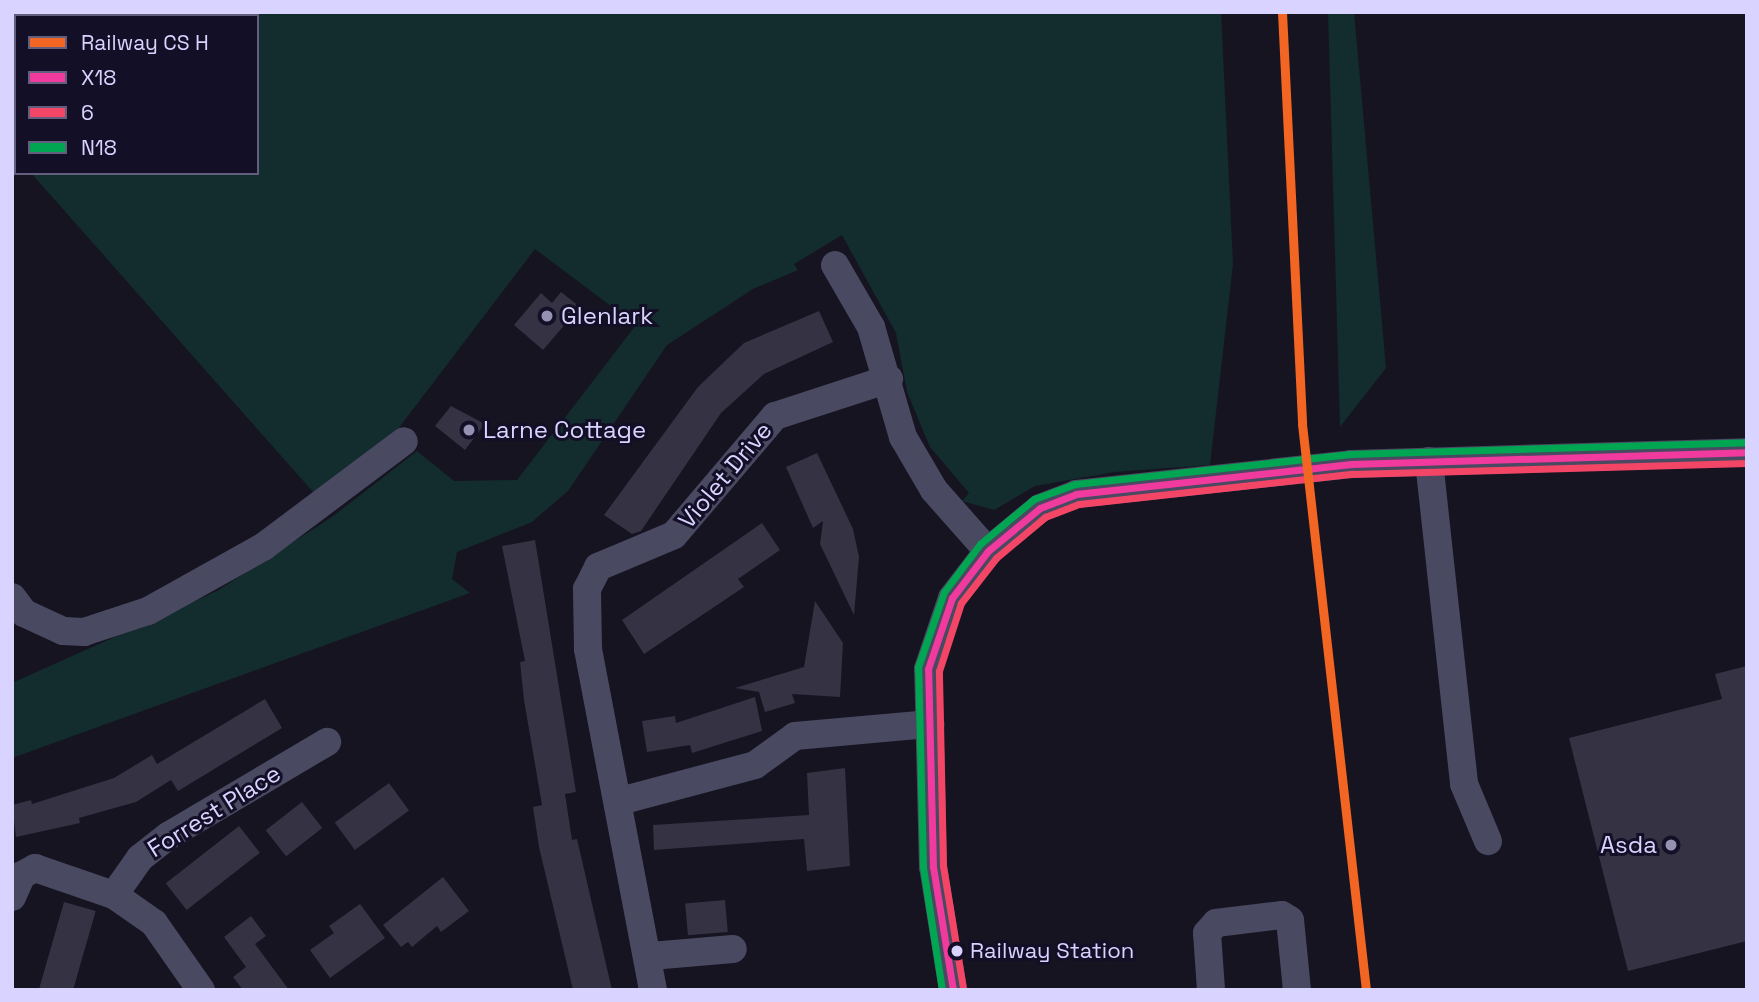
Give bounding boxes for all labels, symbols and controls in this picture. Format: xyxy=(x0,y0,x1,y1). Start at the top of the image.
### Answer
legend xyxy=(14,14,259,175)
text: Railway CS H xyxy=(81,29,209,56)
text: X18 xyxy=(81,64,116,91)
text: 6 xyxy=(81,99,94,126)
text: N18 xyxy=(81,134,117,161)
place label: Glenlark xyxy=(561,302,653,330)
marker: Glenlark xyxy=(539,308,555,324)
place label: Larne Cottage xyxy=(483,416,646,444)
street label: Violet Drive xyxy=(672,416,778,534)
marker: Larne Cottage xyxy=(461,422,477,438)
street label: Forrest Place xyxy=(142,759,286,863)
place label: Asda xyxy=(1600,831,1657,859)
marker: Asda xyxy=(1663,837,1679,853)
place label: Railway Station xyxy=(970,938,1134,964)
marker: Railway Station xyxy=(950,944,964,958)

